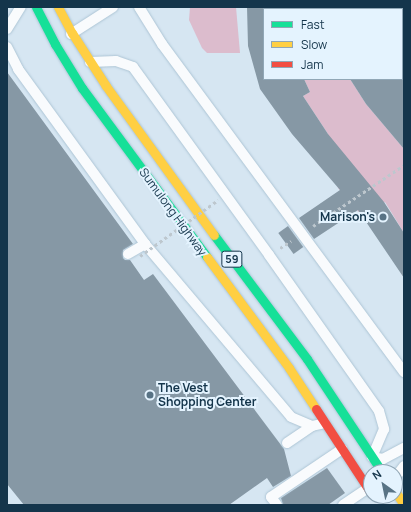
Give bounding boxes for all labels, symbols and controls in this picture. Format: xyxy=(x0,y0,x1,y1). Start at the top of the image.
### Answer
legend xyxy=(263,8,403,80)
text: Fast xyxy=(301,16,325,33)
text: Slow xyxy=(301,36,327,53)
text: Jam xyxy=(301,56,323,73)
street label: Sumulong Highway xyxy=(136,165,210,259)
place label: Marison's xyxy=(320,210,375,224)
marker: Marison's xyxy=(378,212,388,222)
road number: 59 xyxy=(221,250,243,268)
place label: The Vest Shopping Center xyxy=(158,381,257,409)
marker: The Vest Shopping Center xyxy=(145,390,155,400)
north arrow xyxy=(363,464,403,504)
text: N xyxy=(369,466,384,483)

